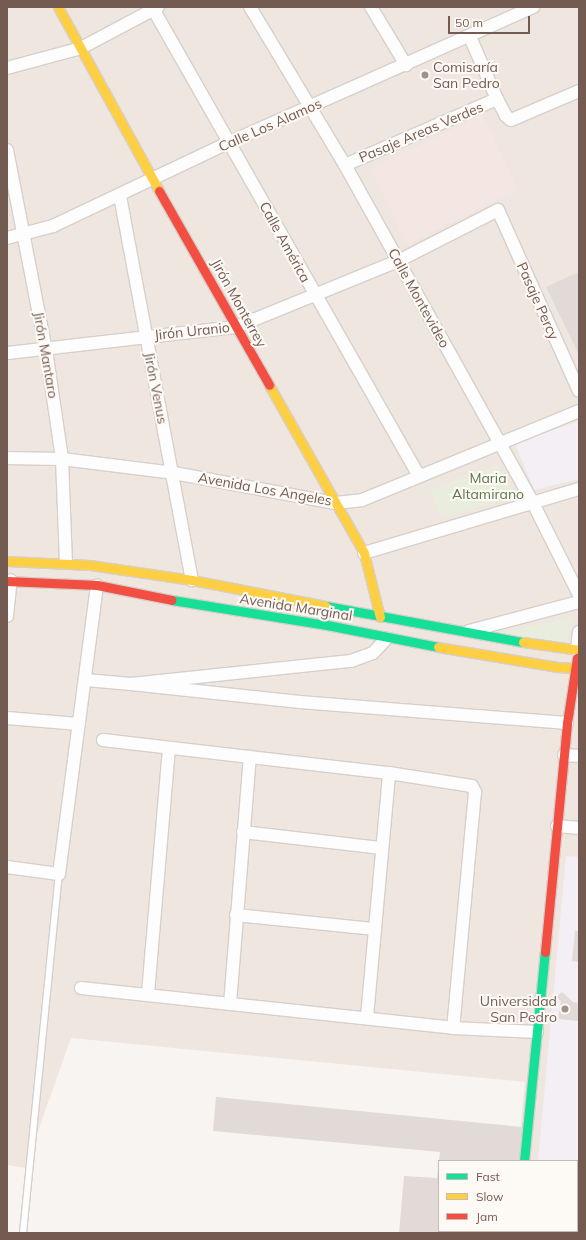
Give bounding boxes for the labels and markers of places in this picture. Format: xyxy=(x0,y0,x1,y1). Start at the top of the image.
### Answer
place label: Comisaría San Pedro xyxy=(433,59,500,92)
marker: Comisaría San Pedro xyxy=(420,70,430,80)
place label: Universidad San Pedro xyxy=(480,993,557,1026)
marker: Universidad San Pedro xyxy=(560,1004,570,1014)

